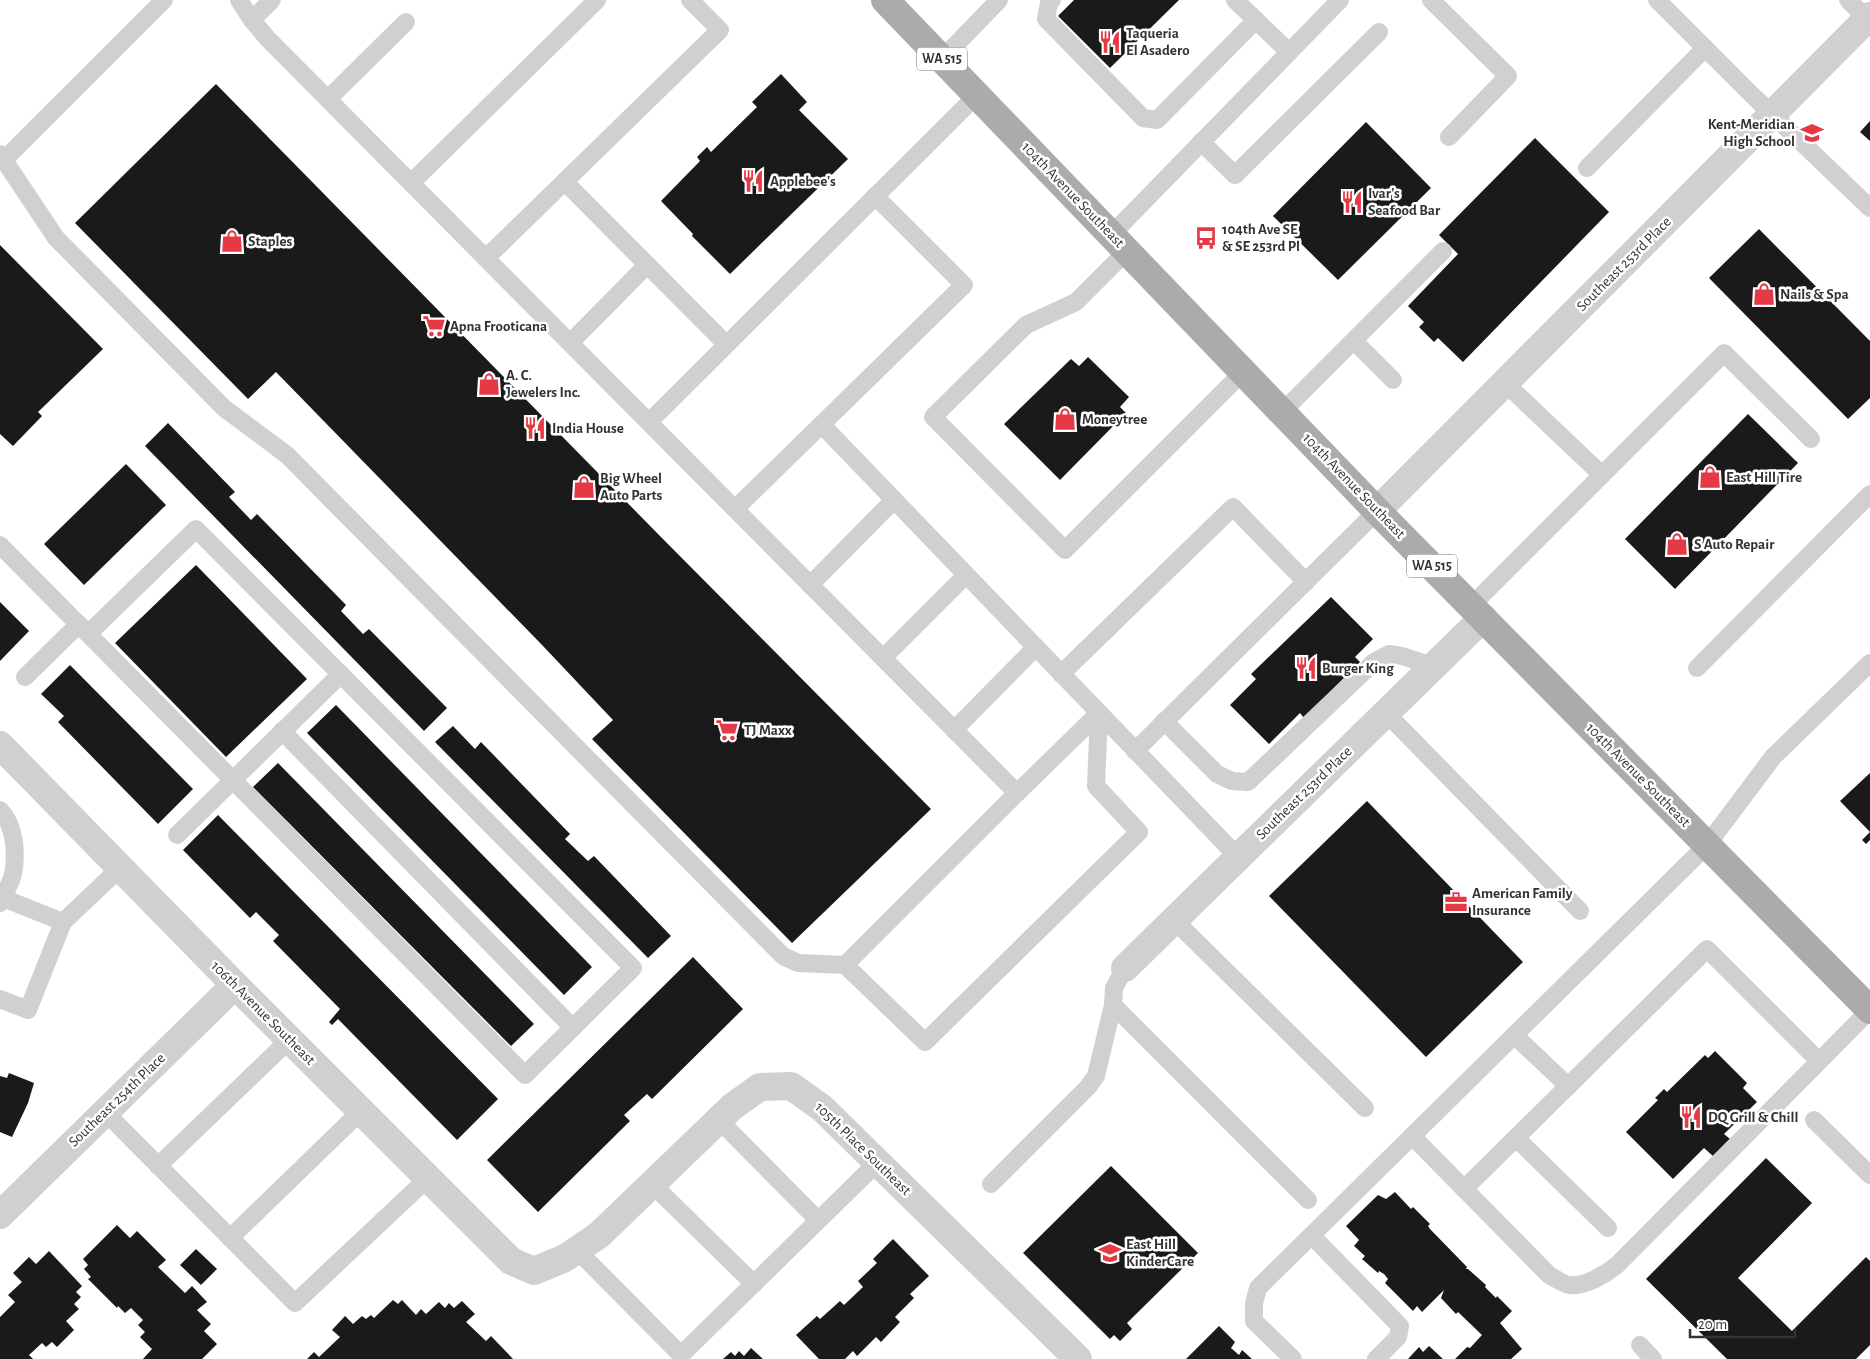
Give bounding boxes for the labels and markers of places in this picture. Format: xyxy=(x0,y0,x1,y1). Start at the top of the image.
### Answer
place label: Taqueria El Asadero xyxy=(1126,26,1190,58)
restaurant icon: Taqueria El Asadero xyxy=(1097,29,1123,55)
place label: Kent-Meridian High School xyxy=(1708,117,1795,149)
school or university icon: Kent-Meridian High School xyxy=(1799,120,1825,146)
restaurant icon: Applebee's xyxy=(740,168,766,194)
place label: Applebee's xyxy=(770,174,836,189)
place label: Ivar's Seafood Bar xyxy=(1368,186,1441,218)
restaurant icon: Ivar's Seafood Bar xyxy=(1339,189,1365,215)
place label: 104th Ave SE & SE 253rd Pl xyxy=(1222,222,1300,254)
bus stop icon: 104th Ave SE & SE 253rd Pl xyxy=(1193,225,1219,251)
shop icon: Staples xyxy=(219,228,245,254)
place label: Staples xyxy=(248,234,293,249)
shop icon: Nails & Spa xyxy=(1751,281,1777,307)
place label: Nails & Spa xyxy=(1780,287,1849,302)
supermarket icon: Apna Frooticana xyxy=(421,313,447,339)
place label: Apna Frooticana xyxy=(450,319,547,334)
place label: A. C. Jewelers Inc. xyxy=(506,368,581,400)
shop icon: A. C. Jewelers Inc. xyxy=(476,371,502,397)
shop icon: Moneytree xyxy=(1052,406,1078,432)
place label: Moneytree xyxy=(1082,412,1147,427)
restaurant icon: India House xyxy=(522,415,548,441)
place label: India House xyxy=(552,421,624,436)
shop icon: East Hill Tire xyxy=(1697,464,1723,490)
place label: East Hill Tire xyxy=(1726,470,1802,485)
place label: Big Wheel Auto Parts xyxy=(600,471,663,503)
shop icon: Big Wheel Auto Parts xyxy=(571,474,597,500)
shop icon: S Auto Repair xyxy=(1664,531,1690,557)
place label: S Auto Repair xyxy=(1694,537,1775,552)
restaurant icon: Burger King xyxy=(1293,655,1319,681)
place label: Burger King xyxy=(1322,661,1394,676)
supermarket icon: TJ Maxx xyxy=(714,717,740,743)
place label: TJ Maxx xyxy=(744,723,792,738)
place label: American Family Insurance xyxy=(1472,886,1573,918)
office icon: American Family Insurance xyxy=(1443,889,1469,915)
restaurant icon: DQ Grill & Chill xyxy=(1678,1104,1704,1130)
place label: DQ Grill & Chill xyxy=(1708,1110,1798,1125)
place label: East Hill KinderCare xyxy=(1126,1237,1194,1269)
school or university icon: East Hill KinderCare xyxy=(1097,1240,1123,1266)

